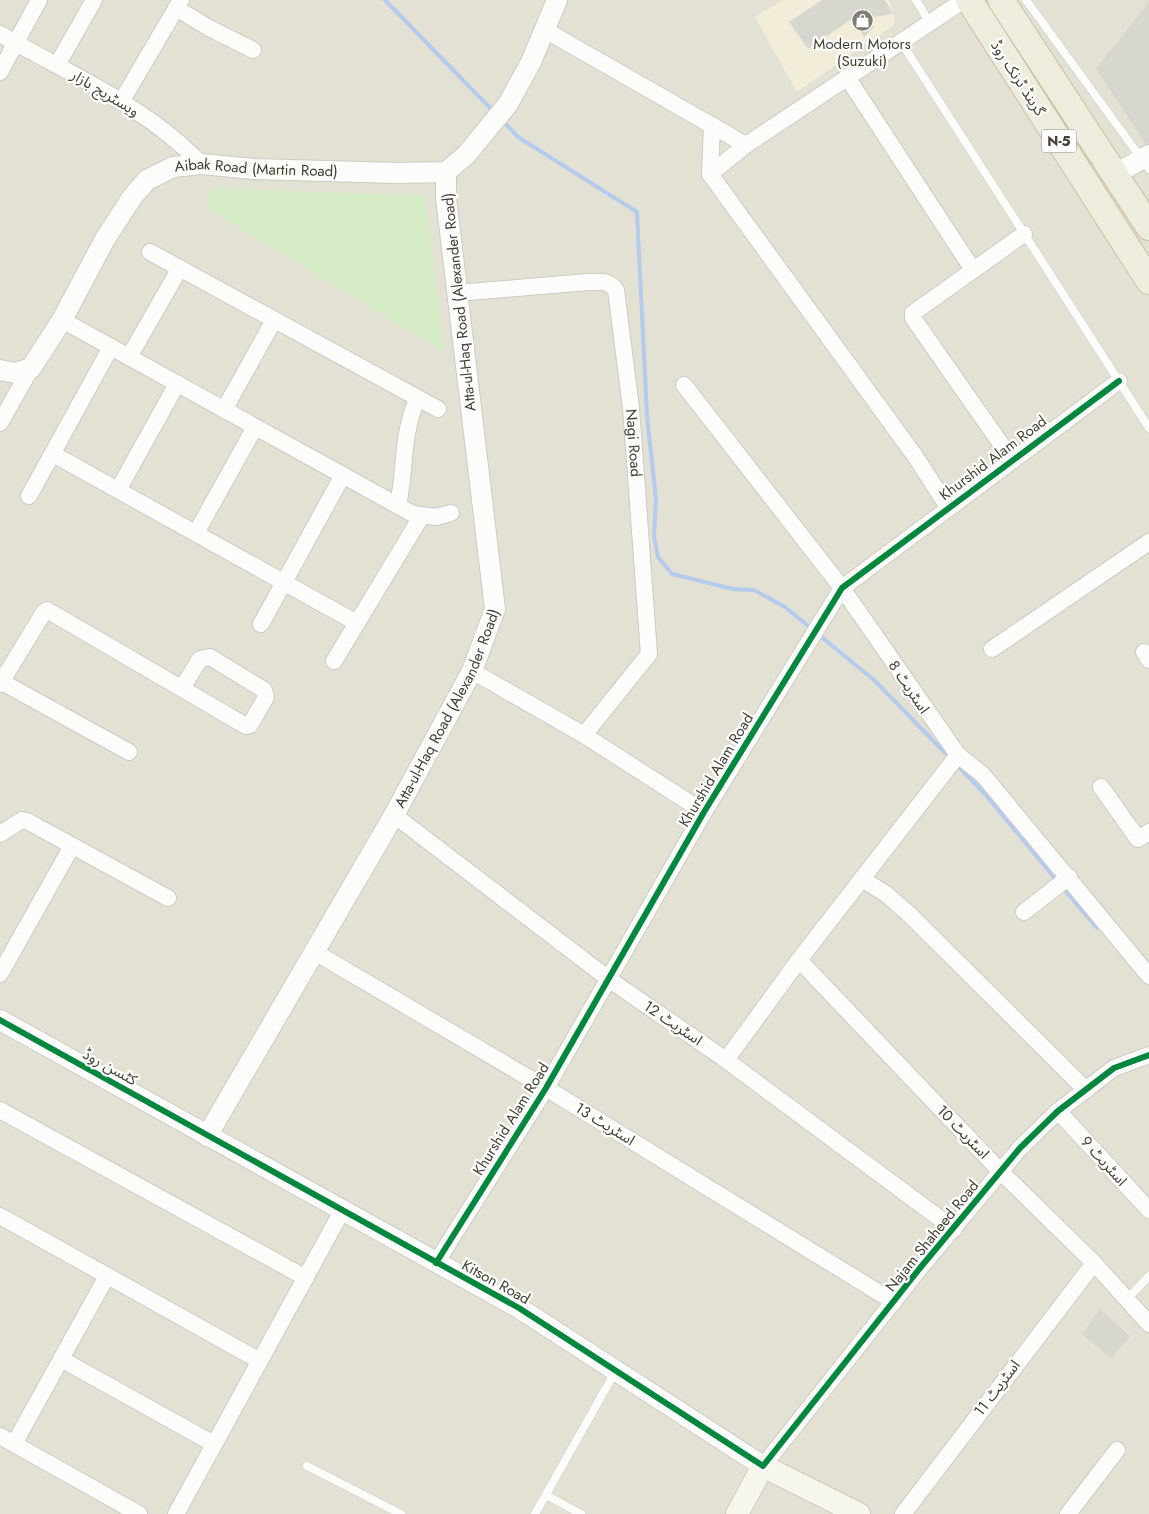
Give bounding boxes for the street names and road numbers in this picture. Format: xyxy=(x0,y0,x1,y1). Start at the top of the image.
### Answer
street label: گرینڈ ٹرنک روڈ xyxy=(985,36,1051,121)
street label: ویسٹریج بازار xyxy=(65,63,143,123)
road number: N-5 xyxy=(1042,130,1076,152)
street label: Aibak Road (Martin Road) xyxy=(173,153,338,182)
street label: Atta-ul-Haq Road (Alexander Road) xyxy=(437,192,481,412)
street label: Nagi Road xyxy=(620,408,647,478)
street label: Khurshid Alam Road xyxy=(935,410,1051,506)
street label: Atta-ul-Haq Road (Alexander Road) xyxy=(389,606,505,812)
street label: اسٹریٹ 8 xyxy=(883,656,935,718)
street label: Khurshid Alam Road xyxy=(673,709,759,831)
street label: اسٹریٹ 12 xyxy=(639,995,707,1051)
street label: کٹسن روڈ xyxy=(79,1043,142,1091)
street label: Khurshid Alam Road xyxy=(467,1058,555,1180)
street label: اسٹریٹ 13 xyxy=(571,1097,639,1151)
street label: اسٹریٹ 10 xyxy=(932,1100,994,1164)
street label: اسٹریٹ 9 xyxy=(1076,1131,1132,1191)
street label: Najam Shaheed Road xyxy=(880,1175,984,1297)
street label: Kitson Road xyxy=(458,1254,534,1310)
street label: اسٹریٹ 11 xyxy=(969,1355,1025,1421)

